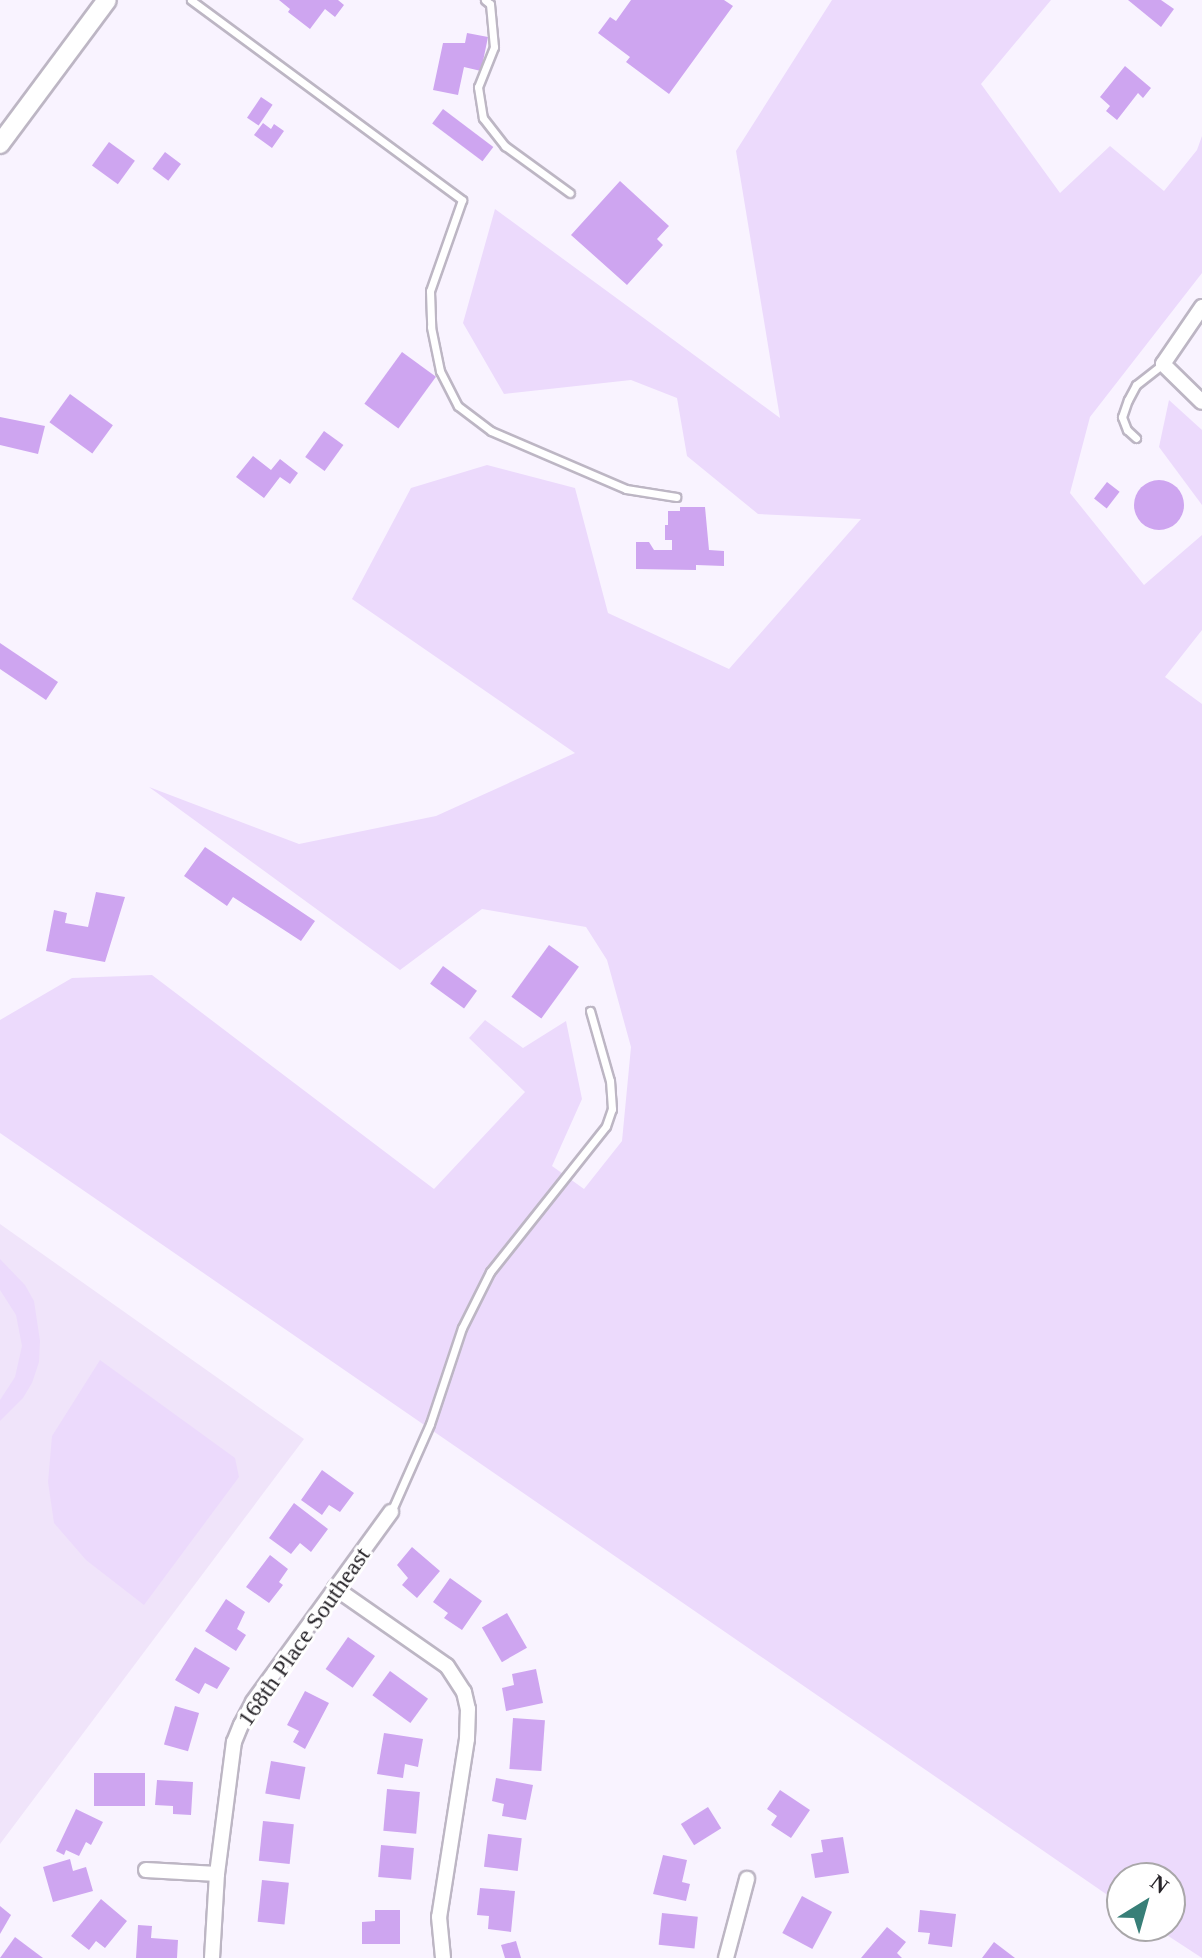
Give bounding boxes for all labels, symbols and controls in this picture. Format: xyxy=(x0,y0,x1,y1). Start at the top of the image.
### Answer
street label: 168th Place Southeast xyxy=(231,1542,377,1732)
north arrow xyxy=(1106,1862,1186,1942)
text: N xyxy=(1146,1869,1173,1899)

